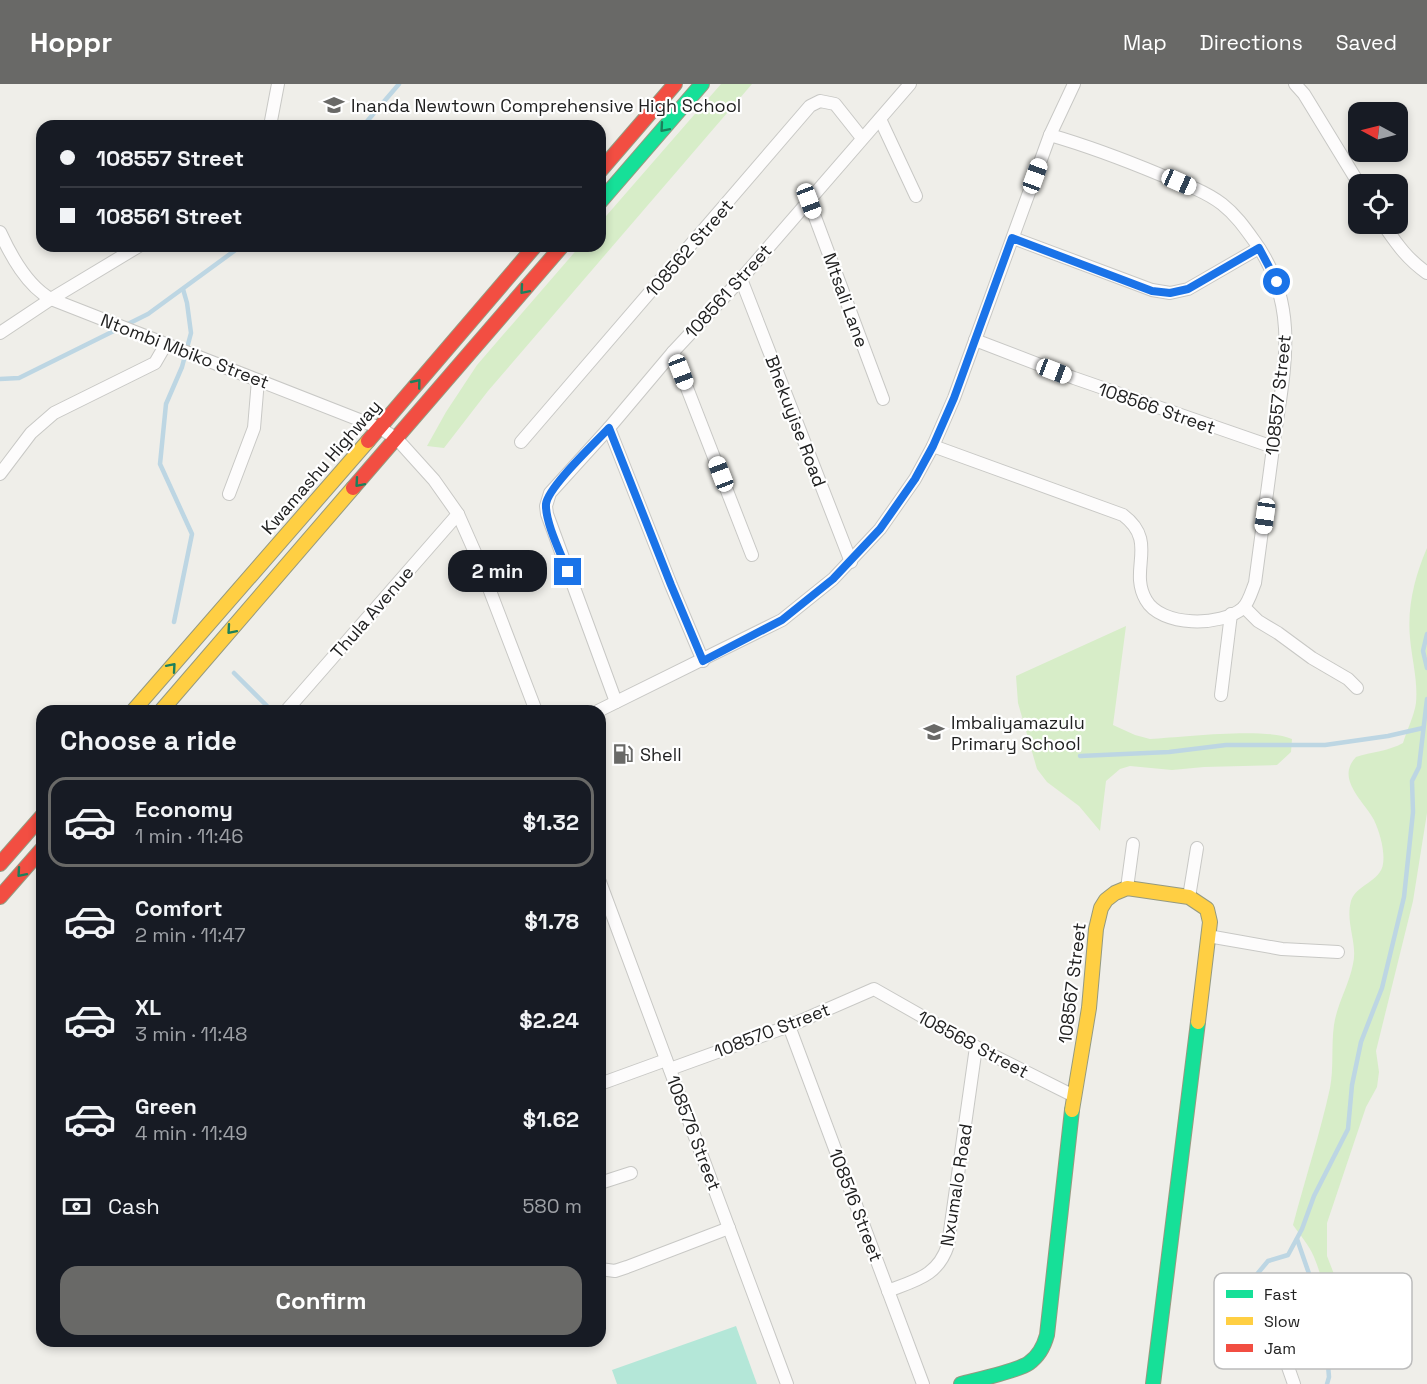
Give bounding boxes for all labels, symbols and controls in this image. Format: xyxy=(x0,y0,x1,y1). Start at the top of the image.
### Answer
text: Hoppr xyxy=(30,24,112,60)
text: Map xyxy=(1123,29,1167,56)
text: Directions xyxy=(1200,29,1303,56)
text: Saved xyxy=(1336,29,1397,56)
school or university icon: Inanda Newtown Comprehensive High School xyxy=(322,93,346,117)
place label: Inanda Newtown Comprehensive High School xyxy=(351,94,741,117)
north arrow xyxy=(1348,102,1408,162)
map controls xyxy=(1348,102,1408,234)
one-way arrow xyxy=(660,121,671,132)
text: 108557 Street xyxy=(96,144,244,172)
car xyxy=(1020,156,1050,196)
car xyxy=(1159,166,1199,198)
button: locate xyxy=(1348,174,1408,234)
car xyxy=(794,181,824,221)
street label: 108562 Street xyxy=(640,194,738,302)
text: 108561 Street xyxy=(96,202,242,230)
street label: 108561 Street xyxy=(680,239,776,343)
street label: Mtsali Lane xyxy=(818,250,874,350)
route start xyxy=(1263,268,1290,295)
one-way arrow xyxy=(520,283,531,294)
street label: Ntombi Mbiko Street xyxy=(97,308,273,394)
street label: 108557 Street xyxy=(1260,333,1296,457)
car xyxy=(666,352,696,392)
street label: Bhekuyise Road xyxy=(760,352,832,490)
car xyxy=(1034,356,1074,386)
street label: 108566 Street xyxy=(1095,377,1219,439)
one-way arrow xyxy=(410,378,421,389)
street label: Kwamashu Highway xyxy=(256,395,386,539)
car xyxy=(706,454,736,494)
one-way arrow xyxy=(355,476,366,487)
car xyxy=(1254,497,1276,535)
callout: 2 min xyxy=(448,551,547,593)
text: 2 min xyxy=(472,558,523,584)
route end xyxy=(554,558,581,585)
street label: Thula Avenue xyxy=(326,561,418,663)
one-way arrow xyxy=(227,624,238,634)
one-way arrow xyxy=(164,663,175,674)
place label: Imbaliyamazulu Primary School xyxy=(951,711,1085,755)
school or university icon: Imbaliyamazulu Primary School xyxy=(922,720,946,744)
text: Choose a ride xyxy=(60,723,237,758)
fuel station icon: Shell xyxy=(611,742,635,766)
place label: Shell xyxy=(640,743,682,766)
icon: car xyxy=(63,795,117,849)
text: Economy xyxy=(135,795,233,823)
text: $1.32 xyxy=(523,808,579,836)
text: 1 min · 11:46 xyxy=(135,823,243,849)
one-way arrow xyxy=(17,866,28,877)
icon: car xyxy=(63,894,117,948)
text: Comfort xyxy=(135,894,223,922)
text: $1.78 xyxy=(525,907,579,935)
street label: 108567 Street xyxy=(1053,921,1091,1045)
text: 2 min · 11:47 xyxy=(135,922,246,948)
icon: car xyxy=(63,993,117,1047)
text: XL xyxy=(135,993,161,1021)
street label: 108570 Street xyxy=(711,997,833,1063)
street label: 108568 Street xyxy=(913,1005,1033,1083)
text: $2.24 xyxy=(519,1006,579,1034)
text: 3 min · 11:48 xyxy=(135,1021,247,1047)
street label: 108576 Street xyxy=(661,1072,727,1194)
icon: car xyxy=(63,1092,117,1146)
text: Green xyxy=(135,1092,197,1120)
text: $1.62 xyxy=(523,1105,579,1133)
text: 4 min · 11:49 xyxy=(135,1120,248,1146)
street label: Nxumalo Road xyxy=(935,1122,977,1248)
street label: 108516 Street xyxy=(824,1145,888,1265)
icon: cash xyxy=(60,1190,93,1223)
text: Cash xyxy=(108,1192,160,1220)
text: 580 m xyxy=(522,1193,582,1219)
button: Confirm xyxy=(60,1266,582,1335)
legend xyxy=(1214,1273,1412,1369)
text: Fast xyxy=(1264,1284,1297,1305)
text: Slow xyxy=(1264,1311,1300,1332)
text: Jam xyxy=(1264,1338,1296,1359)

